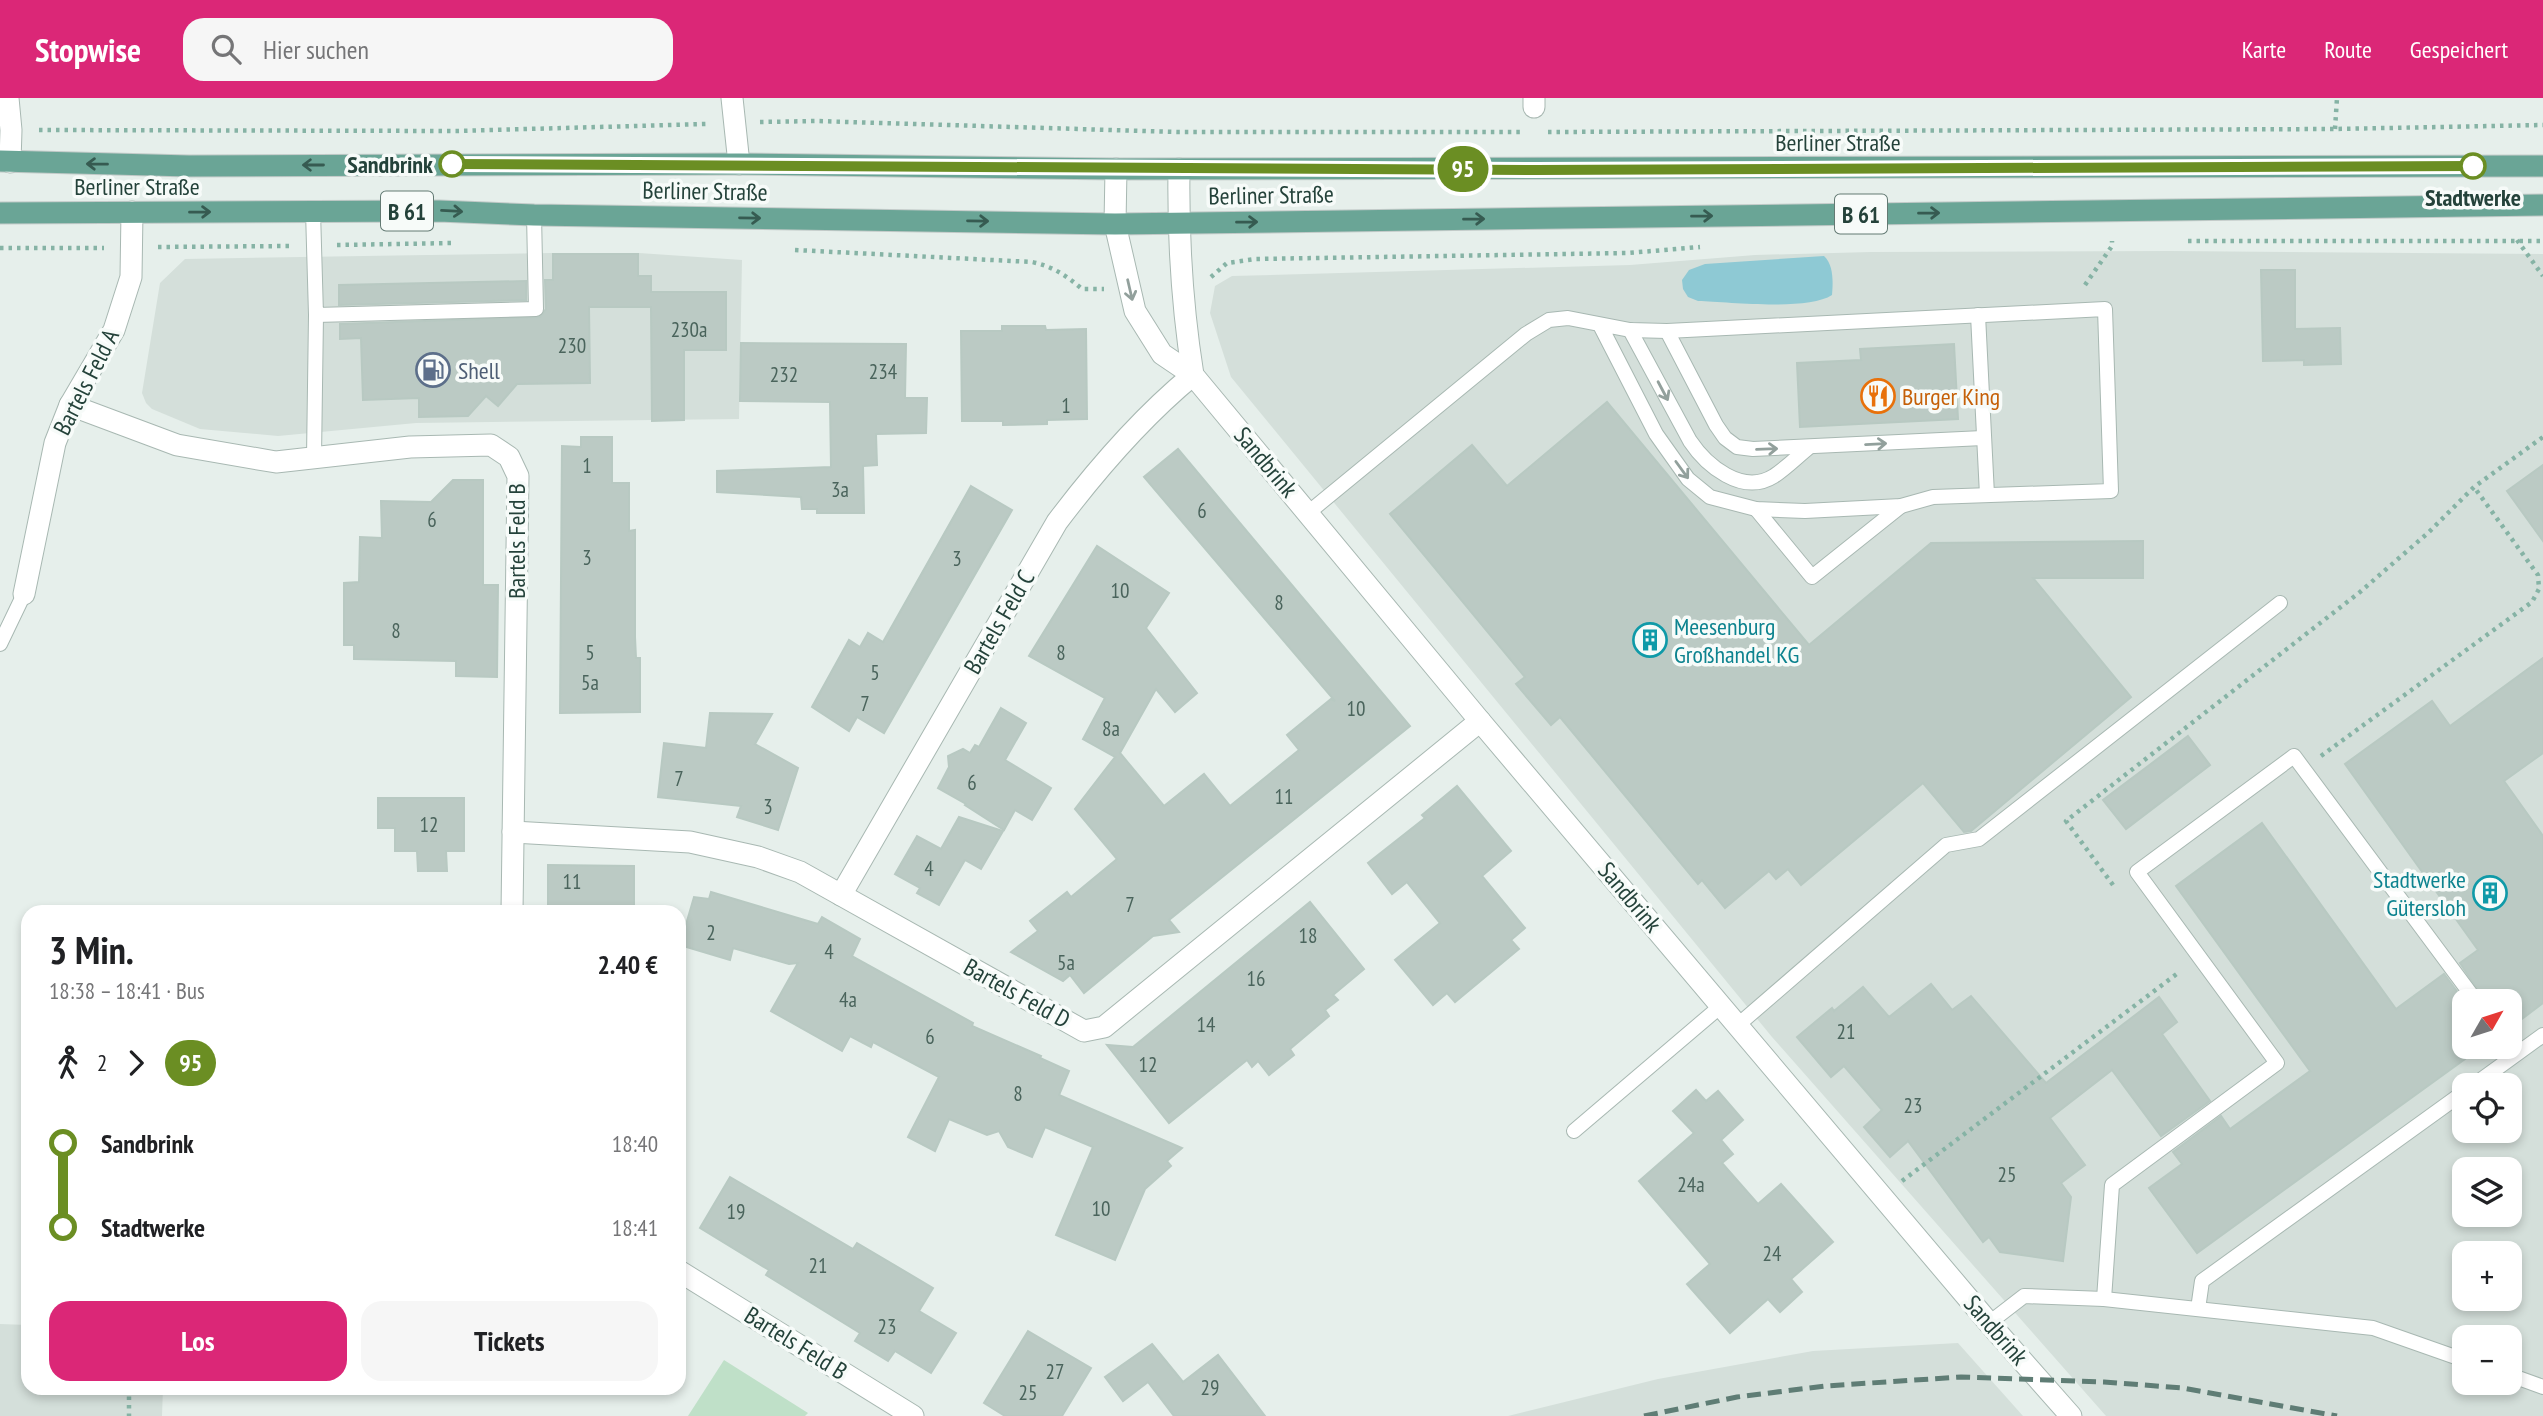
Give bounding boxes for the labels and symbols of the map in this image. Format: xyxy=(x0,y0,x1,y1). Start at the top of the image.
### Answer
street label: Berliner Straße xyxy=(1775,127,1901,158)
line badge: 95 xyxy=(1432,146,1494,192)
place label: Sandbrink xyxy=(347,149,433,180)
marker: Sandbrink xyxy=(439,151,465,177)
marker: Stadtwerke xyxy=(2460,153,2486,179)
one-way arrow xyxy=(85,157,108,170)
one-way arrow xyxy=(302,158,325,172)
street label: Berliner Straße xyxy=(74,171,200,202)
street label: Berliner Straße xyxy=(642,174,768,208)
street label: Berliner Straße xyxy=(1208,178,1334,212)
place label: Stadtwerke xyxy=(2425,182,2521,213)
road number: B 61 xyxy=(381,192,433,230)
road number: B 61 xyxy=(1835,195,1887,234)
one-way arrow xyxy=(188,205,211,219)
one-way arrow xyxy=(440,205,463,218)
one-way arrow xyxy=(1917,206,1940,220)
one-way arrow xyxy=(1690,209,1713,223)
one-way arrow xyxy=(739,211,762,225)
one-way arrow xyxy=(1462,212,1485,226)
one-way arrow xyxy=(966,214,989,228)
one-way arrow xyxy=(1235,215,1258,229)
one-way arrow xyxy=(1124,278,1137,301)
house number: 230a xyxy=(671,316,707,343)
street label: Bartels Feld A xyxy=(46,323,126,440)
house number: 230 xyxy=(558,332,586,359)
fuel station icon: Shell xyxy=(414,351,452,389)
place label: Shell xyxy=(458,355,500,386)
house number: 234 xyxy=(869,358,898,385)
house number: 232 xyxy=(770,361,798,388)
restaurant icon: Burger King xyxy=(1859,377,1897,415)
one-way arrow xyxy=(1656,380,1670,400)
place label: Burger King xyxy=(1902,381,2000,412)
house number: 1 xyxy=(1061,392,1071,419)
street label: Sandbrink xyxy=(1227,420,1305,504)
one-way arrow xyxy=(1864,438,1887,451)
one-way arrow xyxy=(1755,442,1778,456)
house number: 1 xyxy=(582,452,592,479)
one-way arrow xyxy=(1674,460,1689,479)
house number: 3a xyxy=(831,476,849,503)
street label: Bartels Feld B xyxy=(501,483,532,599)
house number: 6 xyxy=(1197,497,1207,524)
house number: 6 xyxy=(427,506,437,533)
house number: 3 xyxy=(582,544,592,571)
house number: 3 xyxy=(952,545,962,572)
street label: Bartels Feld C xyxy=(957,564,1041,680)
house number: 10 xyxy=(1111,577,1129,604)
house number: 8 xyxy=(1274,589,1284,616)
place label: Meesenburg Großhandel KG xyxy=(1674,611,1799,670)
house number: 8 xyxy=(391,617,401,644)
building icon: Meesenburg Großhandel KG xyxy=(1631,621,1669,659)
house number: 5 xyxy=(585,639,595,666)
house number: 8 xyxy=(1056,639,1066,666)
house number: 5 xyxy=(870,659,880,686)
house number: 5a xyxy=(581,669,599,696)
house number: 7 xyxy=(860,690,870,717)
house number: 10 xyxy=(1347,695,1365,722)
house number: 8a xyxy=(1102,715,1120,742)
house number: 7 xyxy=(674,765,684,792)
house number: 6 xyxy=(967,769,977,796)
house number: 11 xyxy=(1275,783,1293,810)
house number: 3 xyxy=(763,793,773,820)
house number: 12 xyxy=(420,811,438,838)
house number: 4 xyxy=(924,855,934,882)
street label: Sandbrink xyxy=(1591,855,1669,939)
place label: Stadtwerke Gütersloh xyxy=(2373,864,2466,923)
house number: 11 xyxy=(563,868,581,895)
building icon: Stadtwerke Gütersloh xyxy=(2471,874,2509,912)
house number: 7 xyxy=(1125,891,1135,918)
house number: 2 xyxy=(706,919,716,946)
house number: 18 xyxy=(1299,922,1317,949)
house number: 4 xyxy=(824,938,834,965)
house number: 5a xyxy=(1057,949,1075,976)
street label: Bartels Feld D xyxy=(958,951,1076,1035)
house number: 16 xyxy=(1247,965,1265,992)
house number: 4a xyxy=(839,986,857,1013)
north arrow xyxy=(2452,989,2522,1059)
house number: 14 xyxy=(1197,1011,1216,1038)
house number: 21 xyxy=(1837,1018,1855,1045)
house number: 6 xyxy=(925,1023,935,1050)
house number: 12 xyxy=(1139,1051,1157,1078)
house number: 8 xyxy=(1013,1080,1023,1107)
house number: 23 xyxy=(1904,1092,1922,1119)
house number: 25 xyxy=(1998,1161,2016,1188)
house number: 24a xyxy=(1677,1171,1705,1198)
house number: 10 xyxy=(1092,1195,1110,1222)
house number: 19 xyxy=(727,1198,745,1225)
house number: 24 xyxy=(1763,1240,1782,1267)
house number: 21 xyxy=(809,1252,827,1279)
street label: Sandbrink xyxy=(1957,1289,2035,1372)
street label: Bartels Feld B xyxy=(739,1299,853,1387)
house number: 23 xyxy=(878,1313,896,1340)
house number: 27 xyxy=(1046,1358,1064,1385)
house number: 29 xyxy=(1201,1374,1219,1401)
house number: 25 xyxy=(1019,1379,1037,1406)

